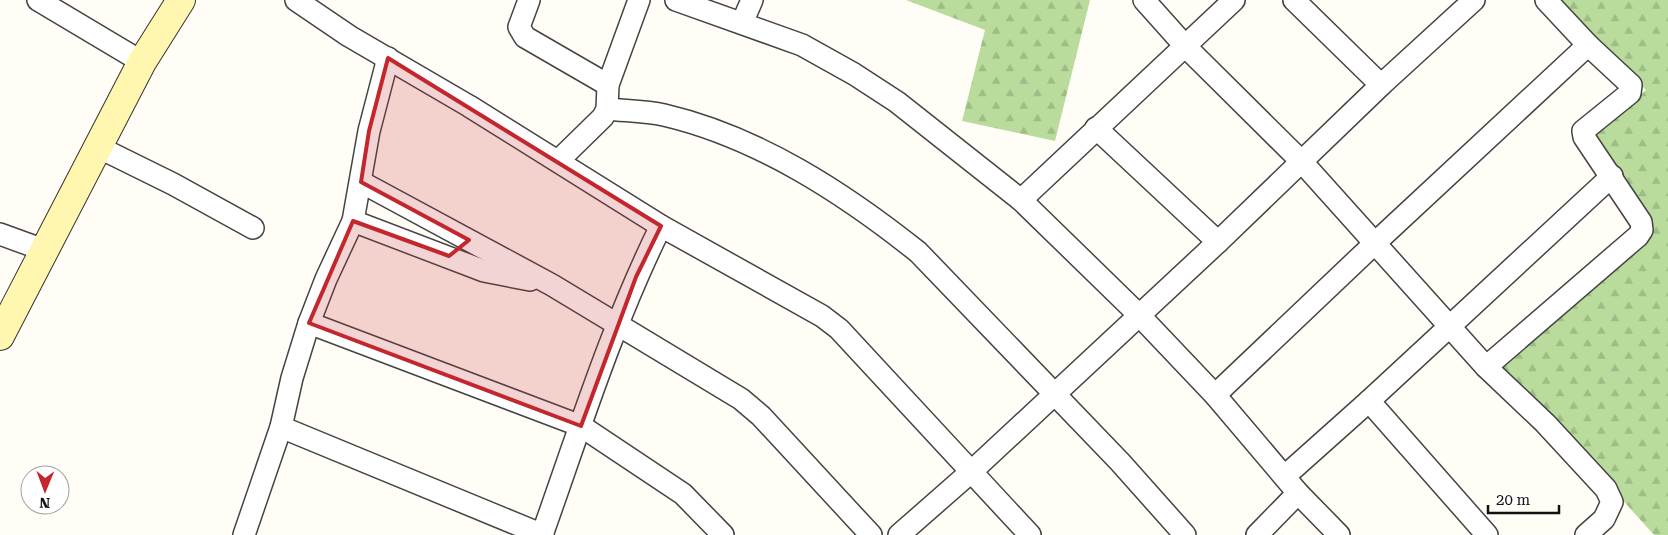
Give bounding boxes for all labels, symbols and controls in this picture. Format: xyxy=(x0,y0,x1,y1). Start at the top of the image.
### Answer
north arrow xyxy=(20,465,70,515)
scale bar xyxy=(1488,482,1559,514)
text: 20 m xyxy=(1496,491,1531,509)
text: N xyxy=(39,495,50,511)

